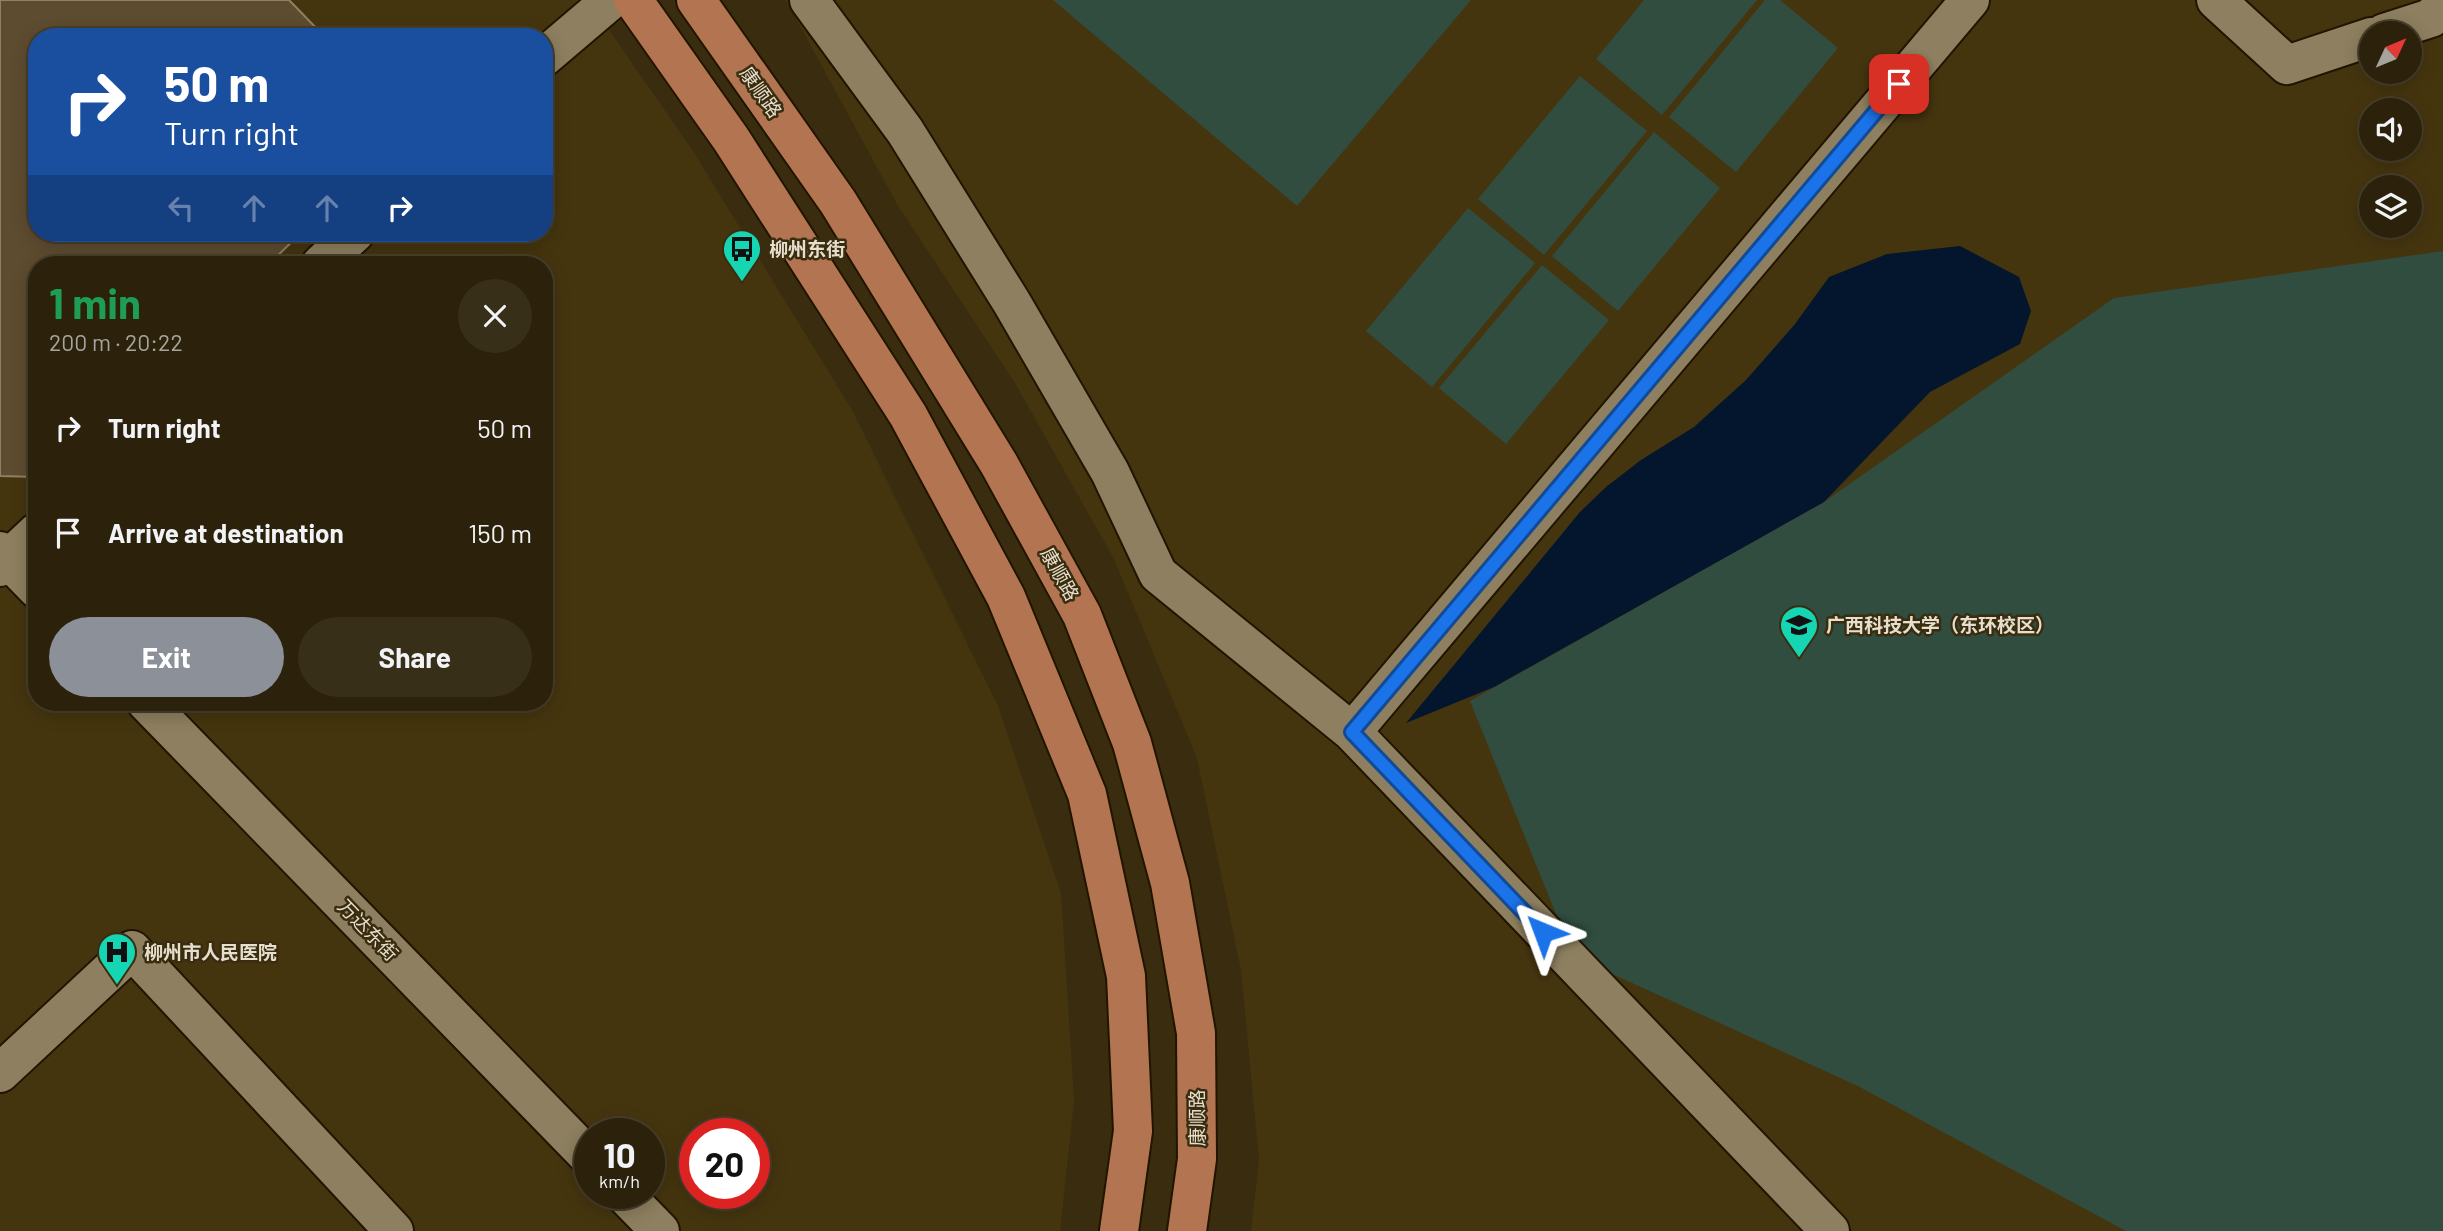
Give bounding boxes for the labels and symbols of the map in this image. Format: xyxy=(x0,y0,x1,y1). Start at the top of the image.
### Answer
north arrow xyxy=(2359,21,2422,84)
pin xyxy=(1869,54,1929,114)
street label: 康顺路 xyxy=(736,62,787,122)
bus stop icon: 柳州东街 xyxy=(721,228,763,283)
place label: 柳州东街 xyxy=(769,237,845,260)
street label: 康顺路 xyxy=(1037,543,1084,604)
school or university icon: 广西科技大学（东环校区） xyxy=(1778,604,1820,659)
place label: 广西科技大学（东环校区） xyxy=(1826,613,2054,636)
street label: 万达东街 xyxy=(334,894,403,965)
position arrow xyxy=(1506,895,1580,969)
hospital icon: 柳州市人民医院 xyxy=(96,931,138,986)
place label: 柳州市人民医院 xyxy=(144,940,277,963)
street label: 康顺路 xyxy=(1185,1089,1208,1147)
speed limit sign: 20 xyxy=(679,1118,770,1209)

